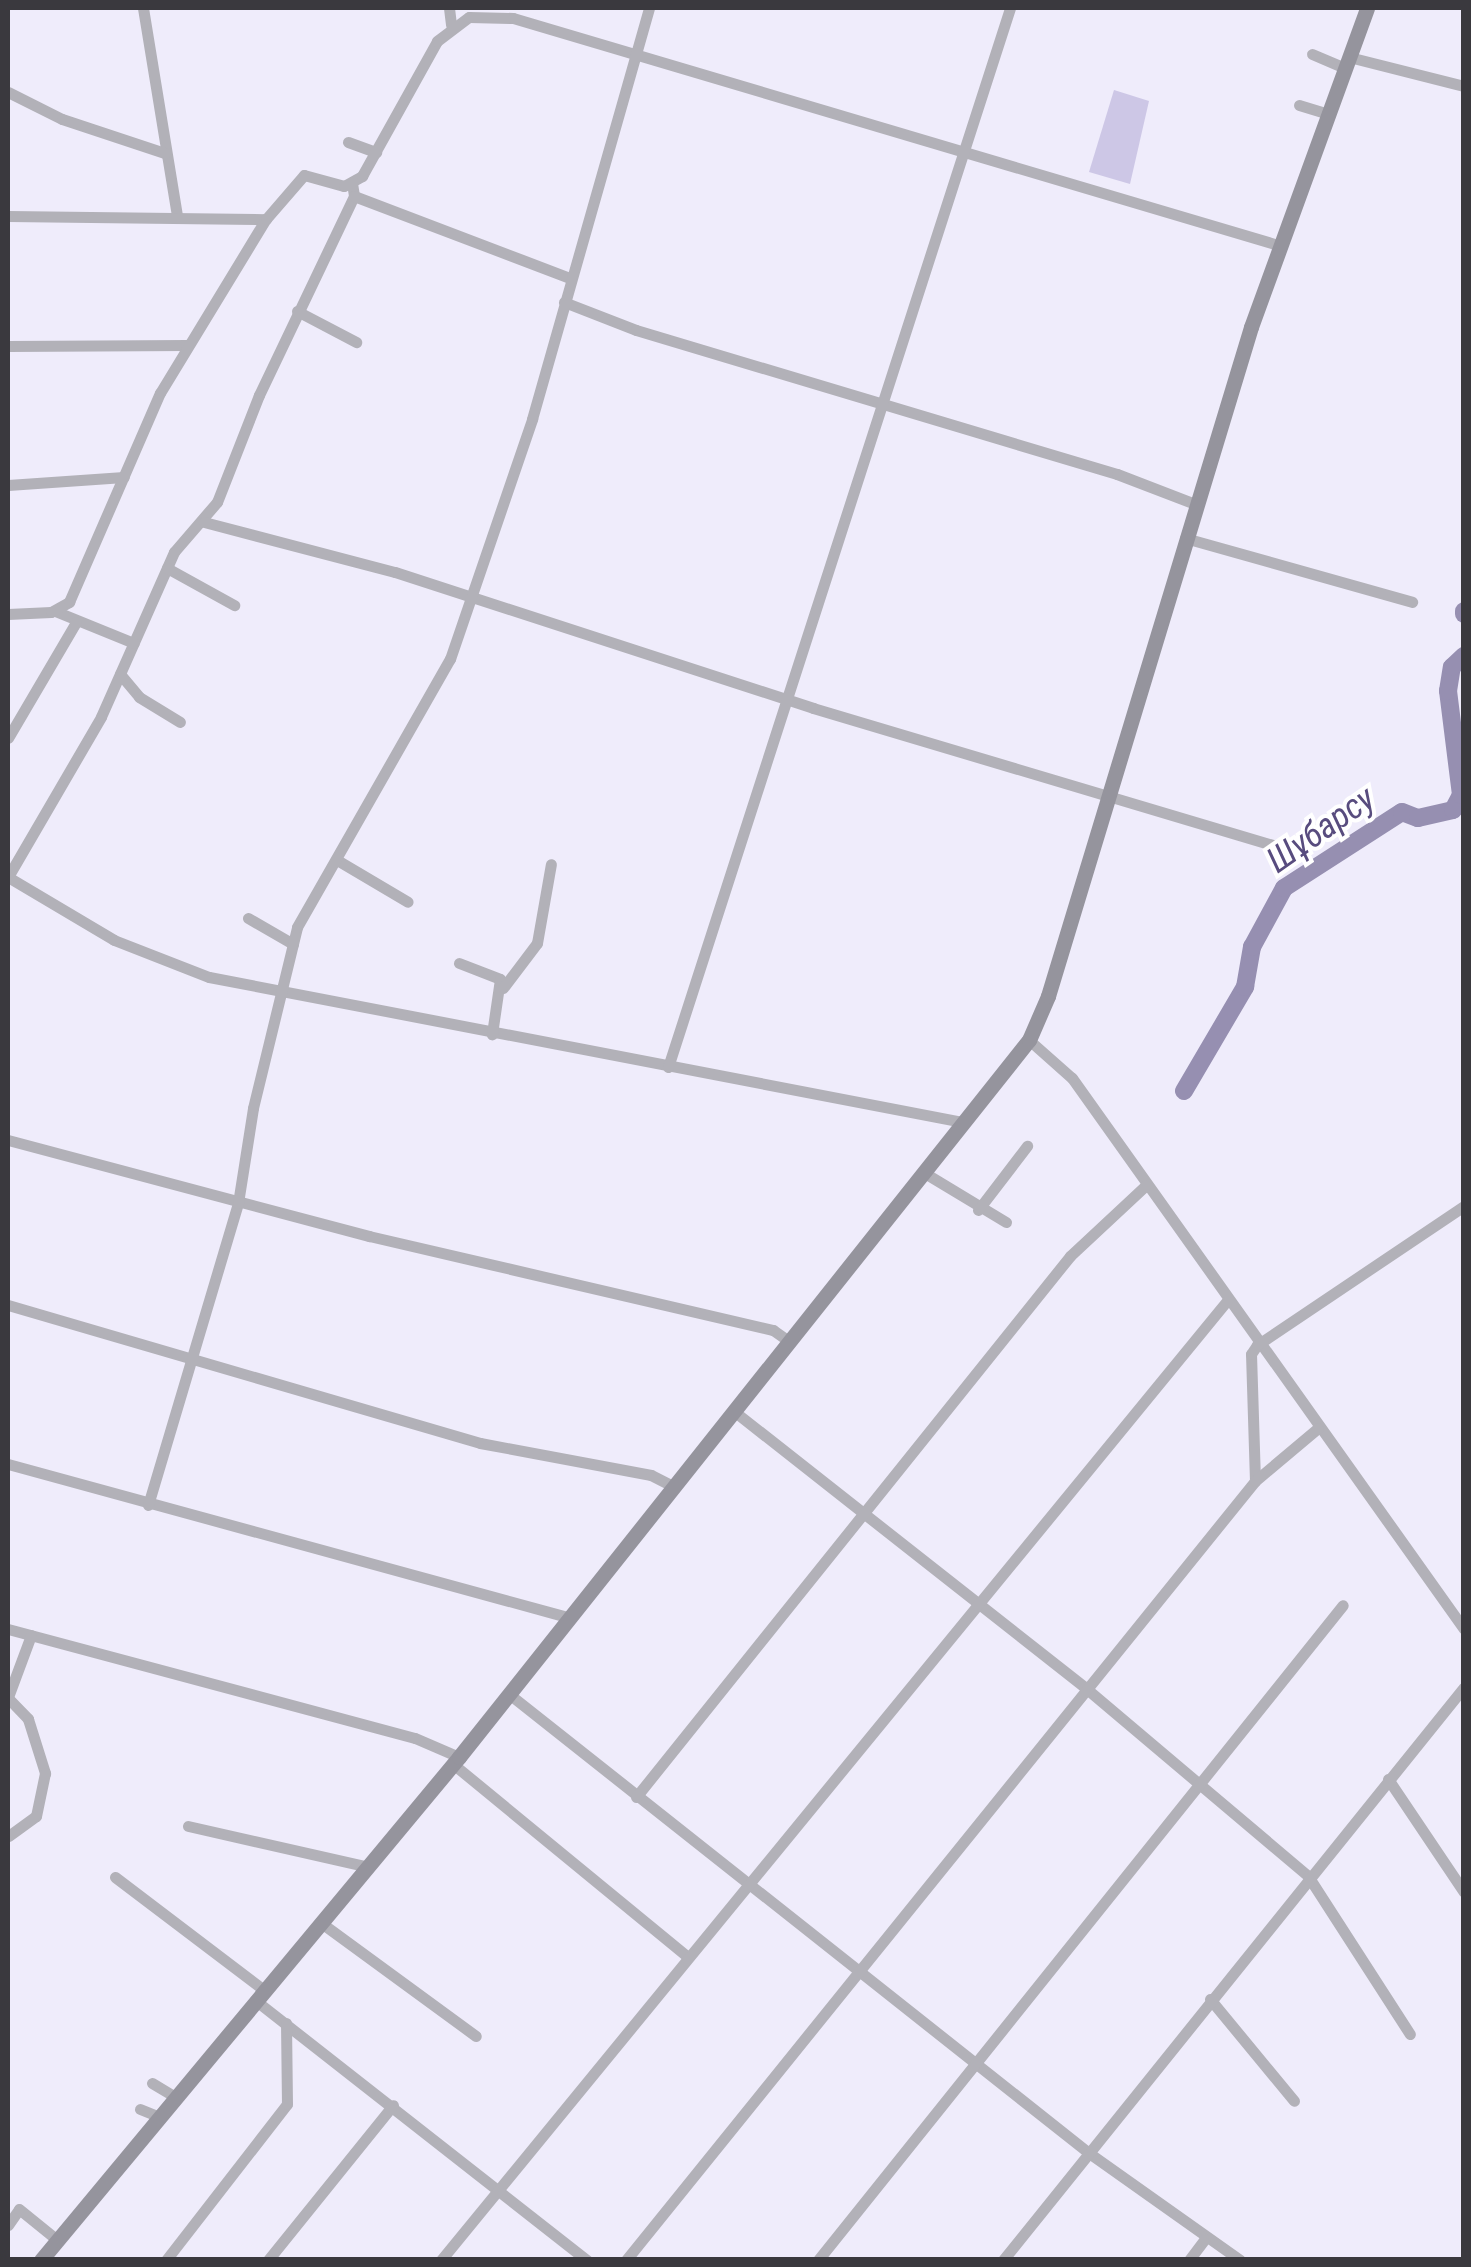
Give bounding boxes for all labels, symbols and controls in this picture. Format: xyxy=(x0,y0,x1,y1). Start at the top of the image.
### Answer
water label: Шұбарсу xyxy=(1259,778,1383,882)

